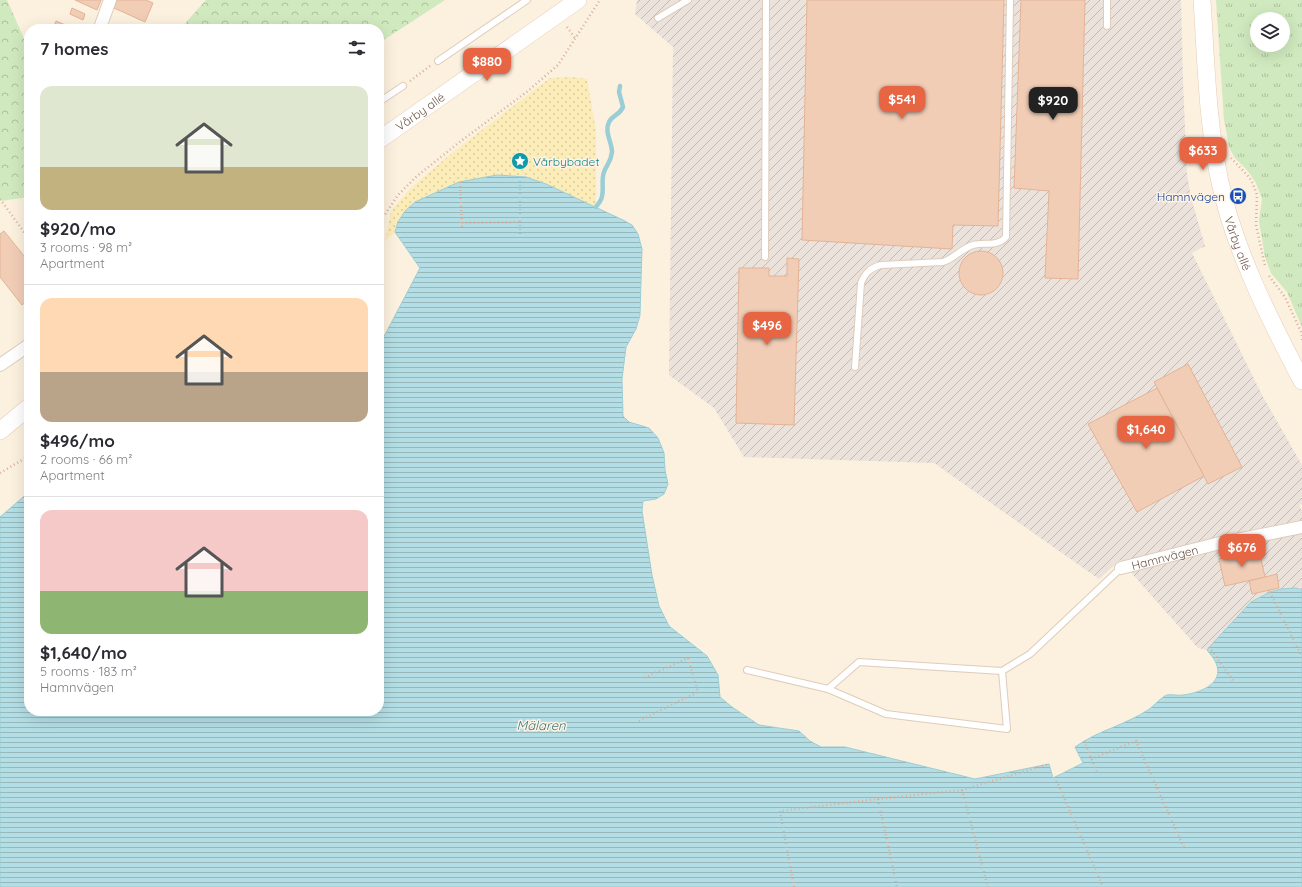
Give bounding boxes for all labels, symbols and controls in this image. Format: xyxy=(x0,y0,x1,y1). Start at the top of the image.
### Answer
map controls xyxy=(1250,12,1290,52)
button: layers xyxy=(1250,12,1290,52)
icon: filters xyxy=(346,37,368,59)
text: 7 homes xyxy=(40,38,109,59)
pin: $880 xyxy=(463,48,511,82)
text: $880 xyxy=(472,53,502,69)
pin: $541 xyxy=(878,86,926,120)
pin: $920 xyxy=(1029,87,1077,121)
street label: Vårby allé xyxy=(392,89,448,134)
text: $541 xyxy=(888,91,916,107)
text: $920 xyxy=(1038,92,1068,108)
icon: home xyxy=(168,112,240,184)
pin: $633 xyxy=(1179,137,1227,171)
text: $633 xyxy=(1189,142,1217,158)
place icon: Vårbybadet xyxy=(510,151,530,171)
place label: Vårbybadet xyxy=(533,154,599,169)
bus stop icon: Hamnvägen xyxy=(1228,186,1248,206)
place label: Hamnvägen xyxy=(1157,189,1225,204)
street label: Vårby allé xyxy=(1222,214,1255,273)
text: $920/mo xyxy=(40,218,116,239)
text: 3 rooms · 98 m² xyxy=(40,239,132,255)
text: Apartment xyxy=(40,255,105,271)
pin: $496 xyxy=(743,312,791,346)
text: $496 xyxy=(752,317,782,333)
icon: home xyxy=(168,324,240,396)
pin: $1,640 xyxy=(1113,416,1179,450)
text: $1,640 xyxy=(1126,421,1166,437)
text: $496/mo xyxy=(40,430,115,451)
text: 2 rooms · 66 m² xyxy=(40,451,132,467)
text: Apartment xyxy=(40,467,105,483)
pin: $676 xyxy=(1218,534,1266,568)
icon: home xyxy=(168,536,240,608)
text: $676 xyxy=(1228,539,1256,555)
street label: Hamnvägen xyxy=(1130,541,1200,573)
text: $1,640/mo xyxy=(40,642,127,663)
text: 5 rooms · 183 m² xyxy=(40,663,137,679)
text: Hamnvägen xyxy=(40,679,114,695)
water label: Mälaren xyxy=(516,717,566,733)

